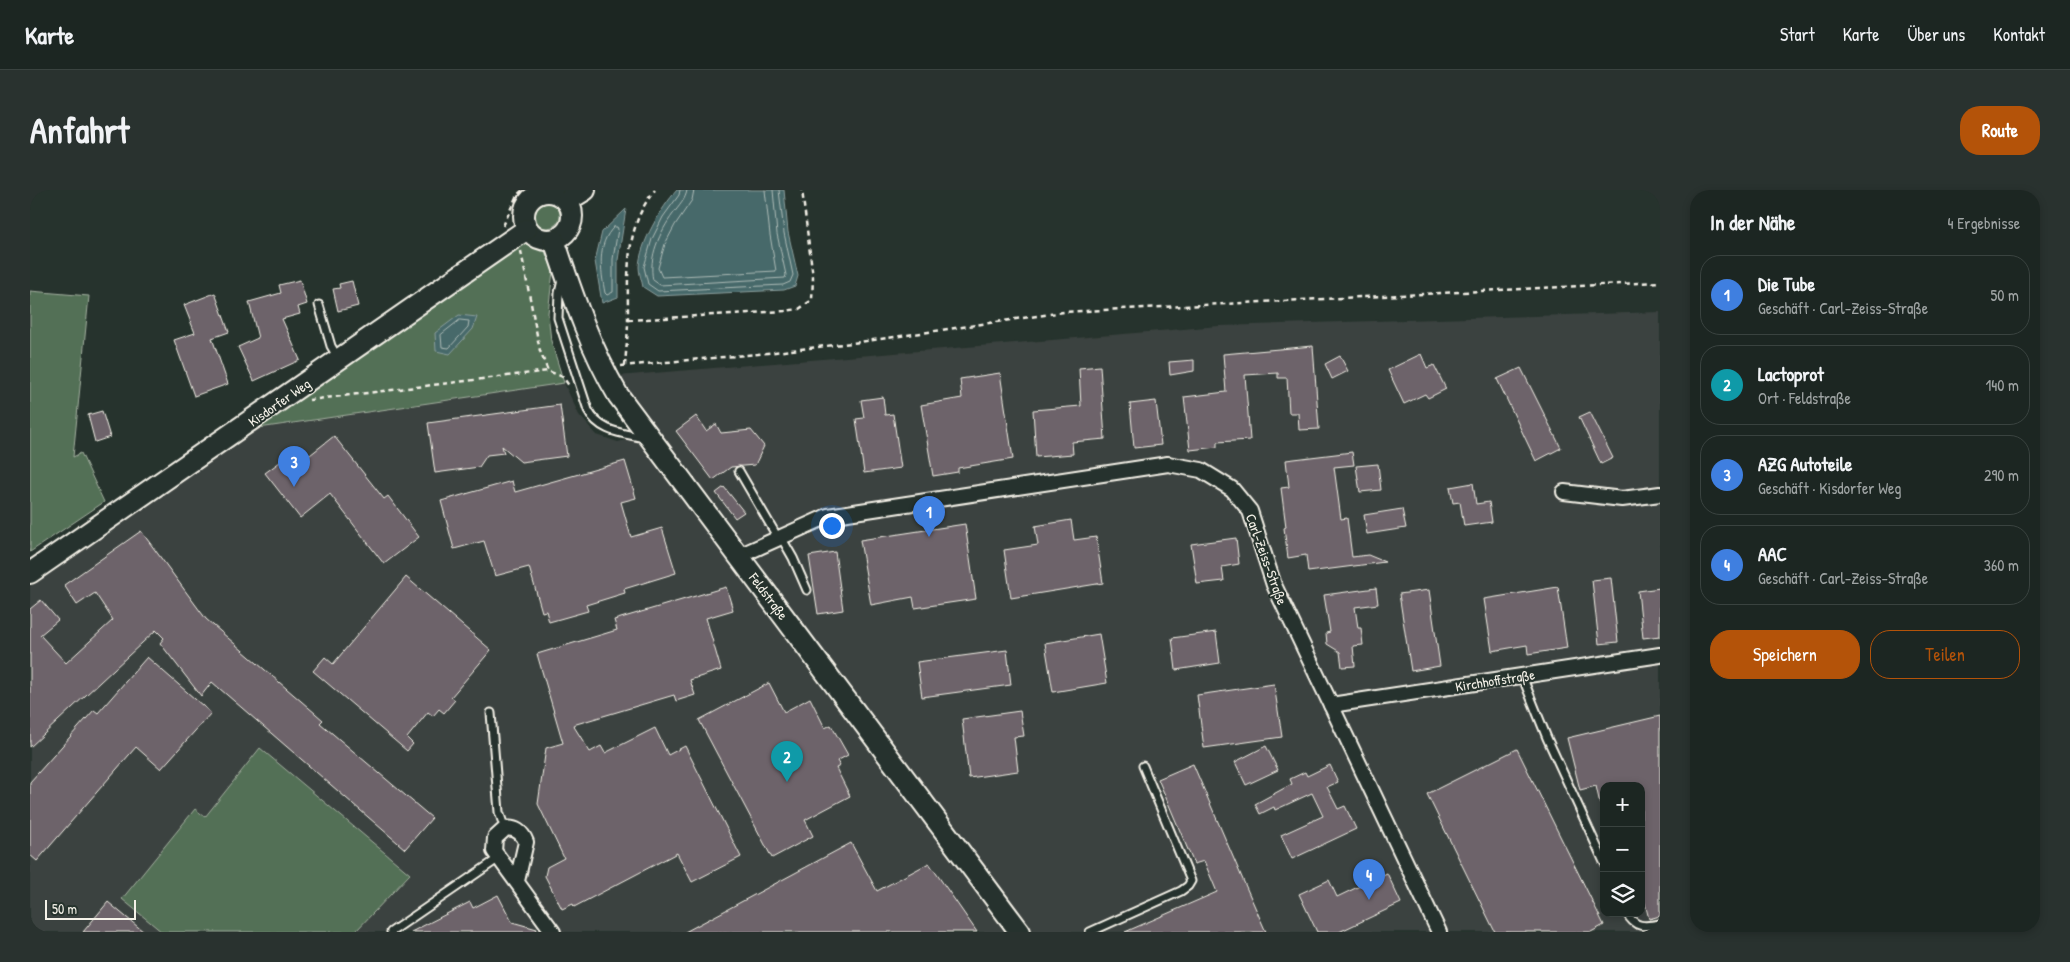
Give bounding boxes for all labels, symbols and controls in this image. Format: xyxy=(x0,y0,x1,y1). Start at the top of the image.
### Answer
text: Karte xyxy=(25,19,74,51)
text: Start xyxy=(1780,22,1815,47)
text: Karte xyxy=(1843,22,1879,47)
text: Über uns xyxy=(1907,22,1965,47)
text: Kontakt xyxy=(1993,22,2045,47)
button: Route xyxy=(1960,106,2040,155)
text: Anfahrt xyxy=(30,107,129,154)
text: In der Nähe xyxy=(1710,208,1795,237)
text: 4 Ergebnisse xyxy=(1948,212,2020,234)
text: Die Tube xyxy=(1758,271,1815,297)
text: 1 xyxy=(1724,284,1730,306)
text: 50 m xyxy=(1991,284,2019,306)
text: Geschäft · Carl-Zeiss-Straße xyxy=(1758,297,1928,319)
text: Lactoprot xyxy=(1758,361,1824,387)
street label: Kisdorfer Weg xyxy=(244,374,315,431)
text: 2 xyxy=(1723,374,1731,396)
text: 140 m xyxy=(1985,374,2019,396)
text: Ort · Feldstraße xyxy=(1758,387,1851,409)
pin: 3 xyxy=(278,446,310,487)
text: AZG Autoteile xyxy=(1758,451,1852,477)
text: 3 xyxy=(1723,464,1731,486)
text: 290 m xyxy=(1984,464,2019,486)
text: Geschäft · Kisdorfer Weg xyxy=(1758,477,1901,499)
pin: 1 xyxy=(913,496,945,537)
street label: Carl-Zeiss-Straße xyxy=(1241,511,1292,608)
your location xyxy=(819,513,845,539)
text: AAC xyxy=(1758,541,1787,567)
text: 4 xyxy=(1724,554,1730,576)
text: 360 m xyxy=(1984,554,2019,576)
text: Geschäft · Carl-Zeiss-Straße xyxy=(1758,567,1928,589)
street label: Feldstraße xyxy=(744,568,793,624)
button: Speichern xyxy=(1710,630,1860,679)
button: Teilen xyxy=(1870,630,2020,679)
street label: Kirchhoffstraße xyxy=(1454,664,1537,697)
pin: 2 xyxy=(771,741,803,782)
map controls xyxy=(1600,782,1645,917)
button: + xyxy=(1600,782,1645,827)
button: − xyxy=(1600,827,1645,872)
pin: 4 xyxy=(1353,859,1385,900)
button: layers xyxy=(1600,872,1645,917)
scale bar xyxy=(45,897,136,920)
text: 50 m xyxy=(52,899,77,918)

